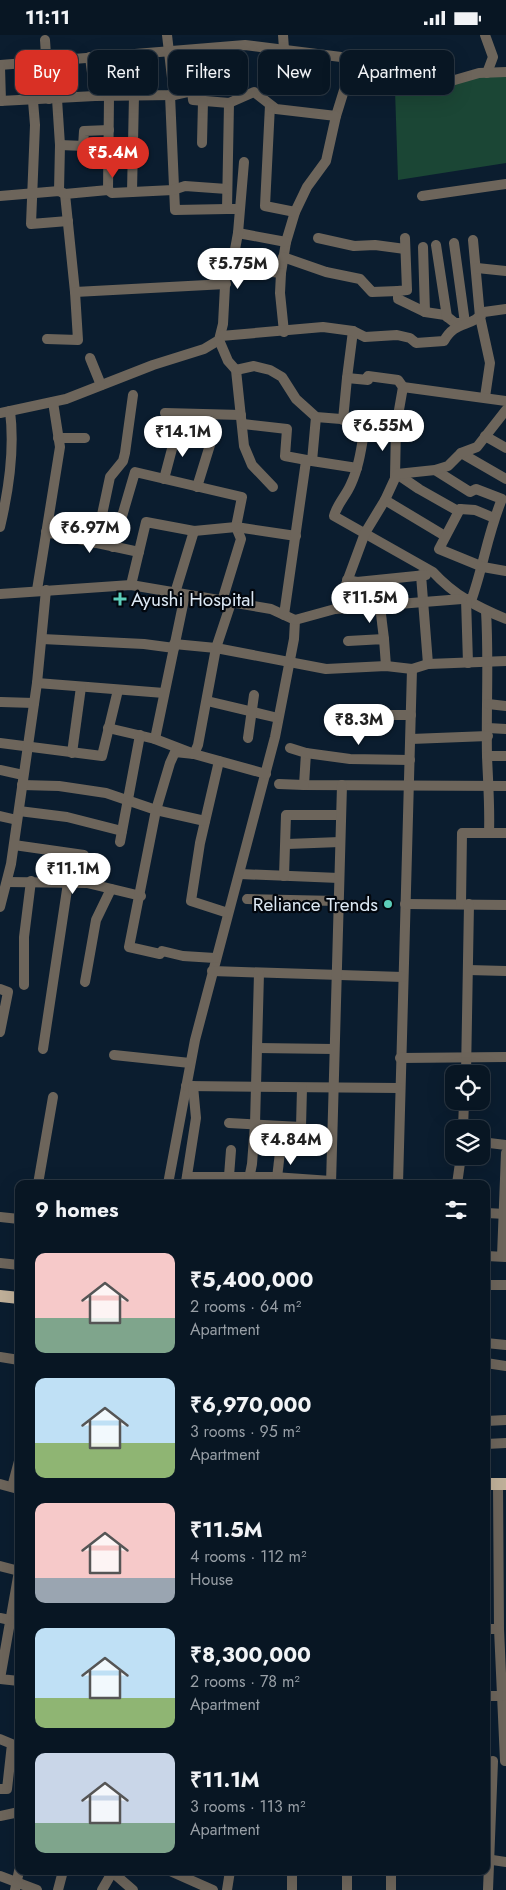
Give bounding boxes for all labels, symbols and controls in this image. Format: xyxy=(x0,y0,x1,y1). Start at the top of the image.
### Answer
text: 11:11 xyxy=(25,4,70,31)
chip: Buy xyxy=(15,50,78,95)
chip: Rent xyxy=(88,50,158,95)
chip: Filters xyxy=(168,50,248,95)
chip: New xyxy=(258,50,330,95)
chip: Apartment xyxy=(340,50,454,95)
pin: ₹5.4M xyxy=(78,137,148,179)
text: ₹5.4M xyxy=(88,141,138,164)
pin: ₹5.75M xyxy=(197,247,279,290)
text: ₹5.75M xyxy=(209,252,267,275)
pin: ₹6.55M xyxy=(342,409,424,452)
text: ₹6.55M xyxy=(353,414,413,437)
pin: ₹14.1M xyxy=(142,415,224,458)
text: ₹14.1M xyxy=(155,420,211,443)
pin: ₹6.97M xyxy=(49,511,131,554)
text: ₹6.97M xyxy=(60,516,120,539)
pin: ₹11.5M xyxy=(329,581,411,624)
place label: Ayushi Hospital xyxy=(131,586,255,613)
text: ₹11.5M xyxy=(342,586,398,609)
marker: Ayushi Hospital xyxy=(113,592,127,606)
pin: ₹8.3M xyxy=(324,703,394,746)
text: ₹8.3M xyxy=(335,708,383,731)
pin: ₹11.1M xyxy=(32,853,114,895)
text: ₹11.1M xyxy=(47,857,100,880)
place label: Reliance Trends xyxy=(253,891,378,918)
marker: Reliance Trends xyxy=(382,898,394,910)
map controls xyxy=(445,1065,490,1165)
button: locate xyxy=(445,1065,490,1110)
button: layers xyxy=(445,1120,490,1165)
pin: ₹4.84M xyxy=(250,1123,332,1166)
text: ₹4.84M xyxy=(261,1128,321,1151)
text: 9 homes xyxy=(35,1195,119,1225)
icon: filters xyxy=(442,1196,470,1224)
text: ₹5,400,000 xyxy=(190,1265,313,1295)
icon: home xyxy=(75,1273,135,1333)
text: 2 rooms · 64 m² xyxy=(190,1295,301,1318)
text: Apartment xyxy=(190,1318,260,1341)
text: ₹6,970,000 xyxy=(190,1390,311,1420)
icon: home xyxy=(75,1398,135,1458)
text: 3 rooms · 95 m² xyxy=(190,1420,301,1443)
text: Apartment xyxy=(190,1443,260,1466)
text: ₹11.5M xyxy=(190,1515,262,1545)
icon: home xyxy=(75,1523,135,1583)
text: 4 rooms · 112 m² xyxy=(190,1545,307,1568)
text: House xyxy=(190,1568,233,1591)
text: ₹8,300,000 xyxy=(190,1640,311,1670)
icon: home xyxy=(75,1648,135,1708)
text: 2 rooms · 78 m² xyxy=(190,1670,300,1693)
text: Apartment xyxy=(190,1693,260,1716)
text: ₹11.1M xyxy=(190,1765,260,1795)
icon: home xyxy=(75,1773,135,1833)
text: 3 rooms · 113 m² xyxy=(190,1795,306,1818)
text: Apartment xyxy=(190,1818,260,1841)

